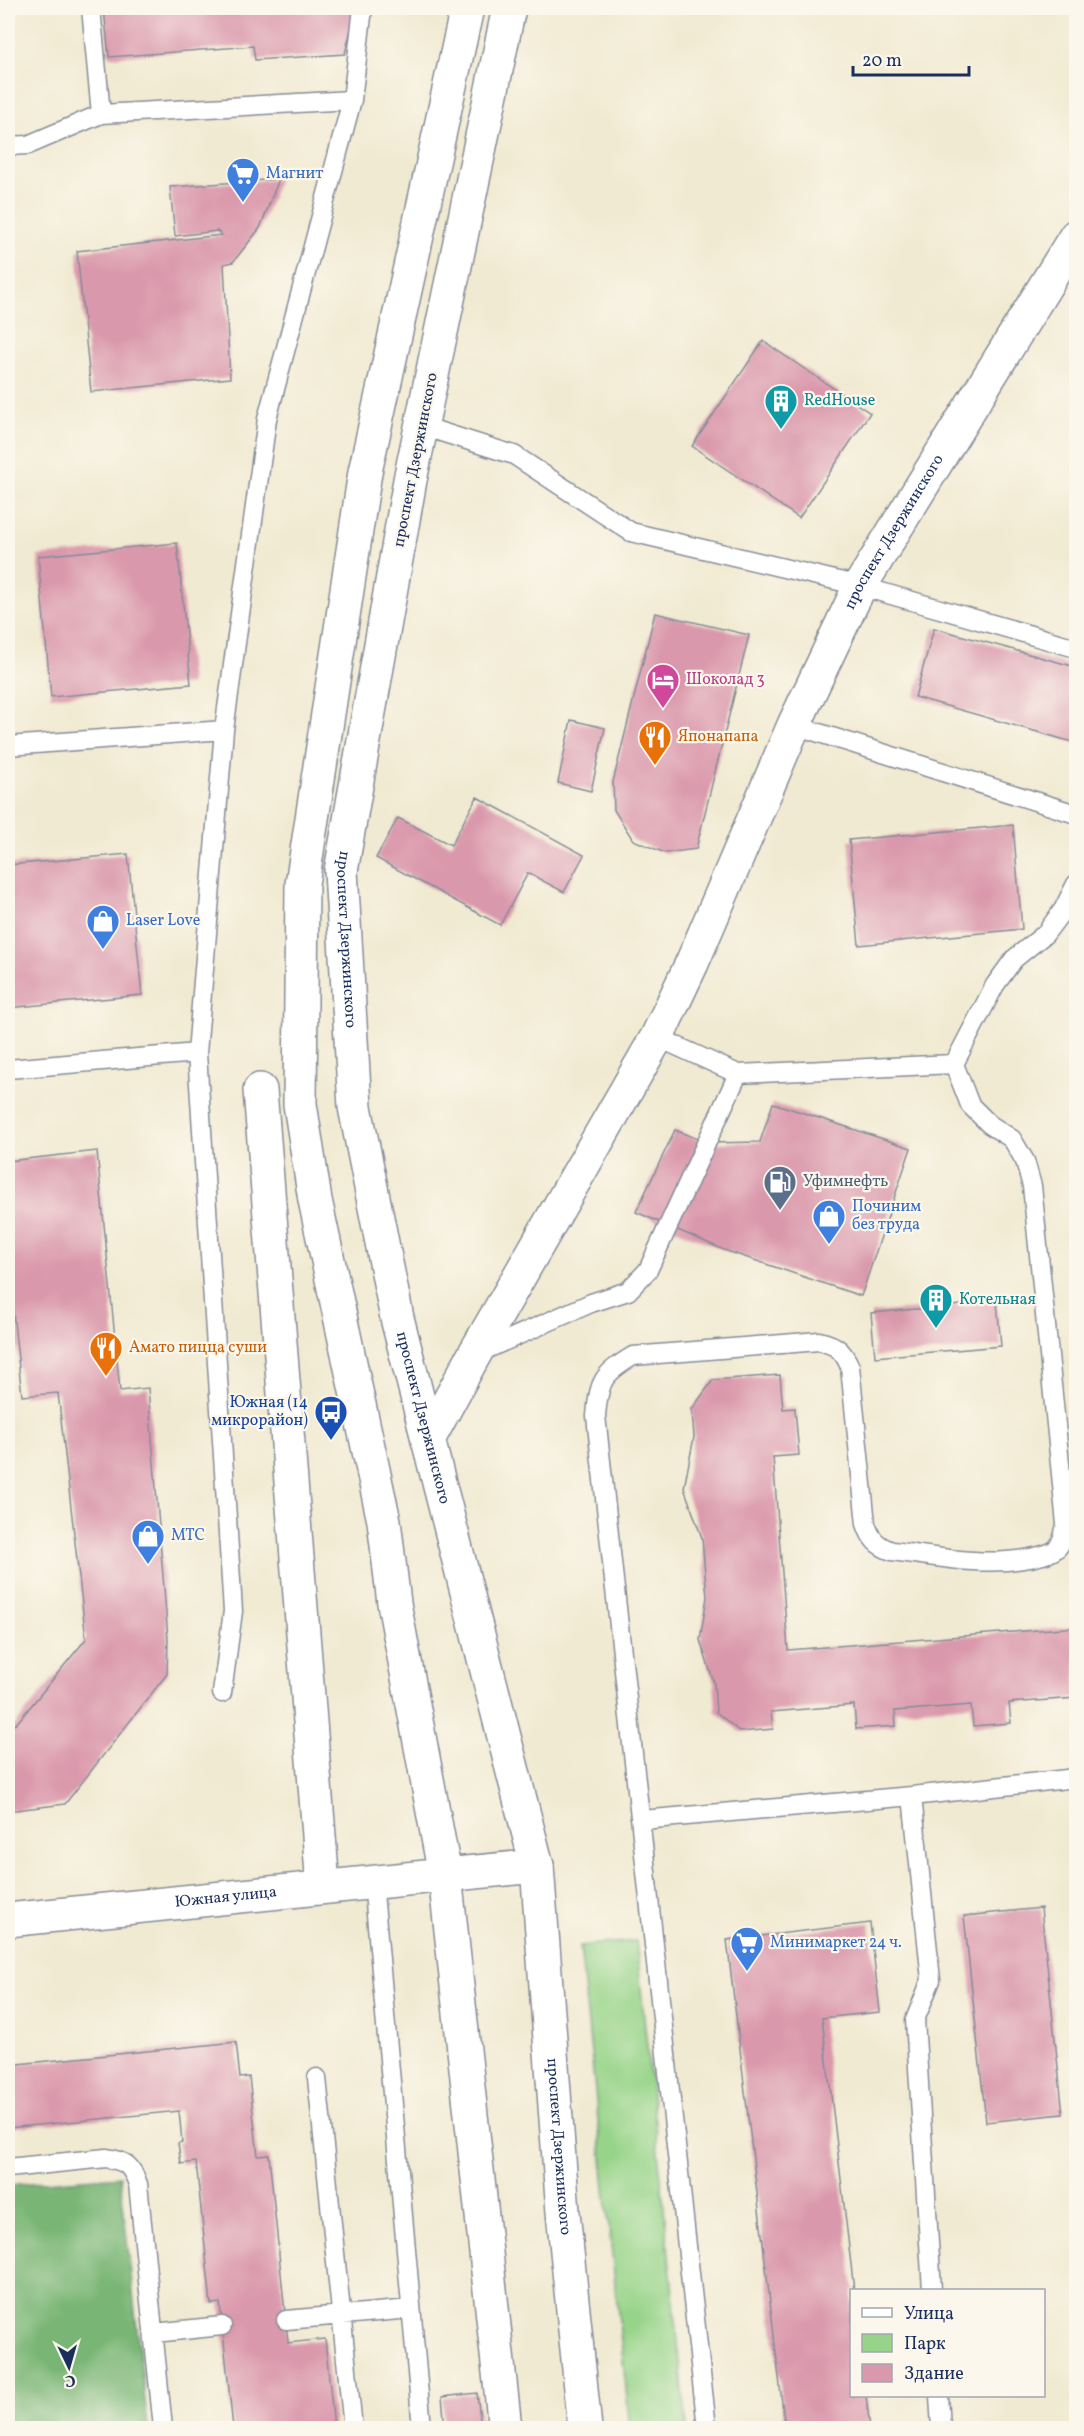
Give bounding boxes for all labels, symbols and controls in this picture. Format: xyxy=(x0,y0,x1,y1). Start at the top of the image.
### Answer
scale bar xyxy=(853,39,968,77)
text: 20 m xyxy=(862,49,902,74)
supermarket icon: Магнит xyxy=(225,156,261,203)
place label: Магнит xyxy=(266,163,323,185)
street label: проспект Дзержинского xyxy=(388,371,444,549)
building icon: RedHouse xyxy=(763,383,799,430)
place label: RedHouse xyxy=(804,390,875,412)
street label: проспект Дзержинского xyxy=(839,450,949,613)
hotel icon: Шоколад 3 xyxy=(645,662,681,709)
place label: Шоколад 3 xyxy=(686,669,765,691)
restaurant icon: Японапапа xyxy=(637,719,673,766)
place label: Японапапа xyxy=(678,726,758,748)
street label: проспект Дзержинского xyxy=(330,849,361,1029)
shop icon: Laser Love xyxy=(85,903,121,950)
place label: Laser Love xyxy=(126,910,200,932)
fuel station icon: Уфимнефть xyxy=(762,1164,798,1211)
place label: Уфимнефть xyxy=(803,1171,888,1193)
place label: Починим без труда xyxy=(852,1196,921,1236)
shop icon: Починим без труда xyxy=(811,1198,847,1245)
building icon: Котельная xyxy=(918,1282,954,1329)
place label: Котельная xyxy=(959,1289,1036,1311)
street label: проспект Дзержинского xyxy=(390,1329,455,1507)
restaurant icon: Амато пицца суши xyxy=(88,1330,124,1377)
place label: Амато пицца суши xyxy=(129,1337,267,1359)
place label: Южная (14 микрорайон) xyxy=(211,1392,308,1432)
bus stop icon: Южная (14 микрорайон) xyxy=(313,1394,349,1441)
shop icon: МТС xyxy=(130,1518,166,1565)
place label: МТС xyxy=(171,1525,205,1547)
street label: Южная улица xyxy=(174,1881,278,1914)
supermarket icon: Минимаркет 24 ч. xyxy=(729,1925,765,1972)
place label: Минимаркет 24 ч. xyxy=(770,1932,902,1954)
street label: проспект Дзержинского xyxy=(540,2057,576,2236)
legend xyxy=(850,2289,1045,2397)
text: Улица xyxy=(904,2302,954,2327)
text: Парк xyxy=(904,2332,946,2357)
north arrow xyxy=(39,2337,99,2397)
text: Здание xyxy=(904,2362,964,2387)
text: С xyxy=(64,2369,76,2391)

